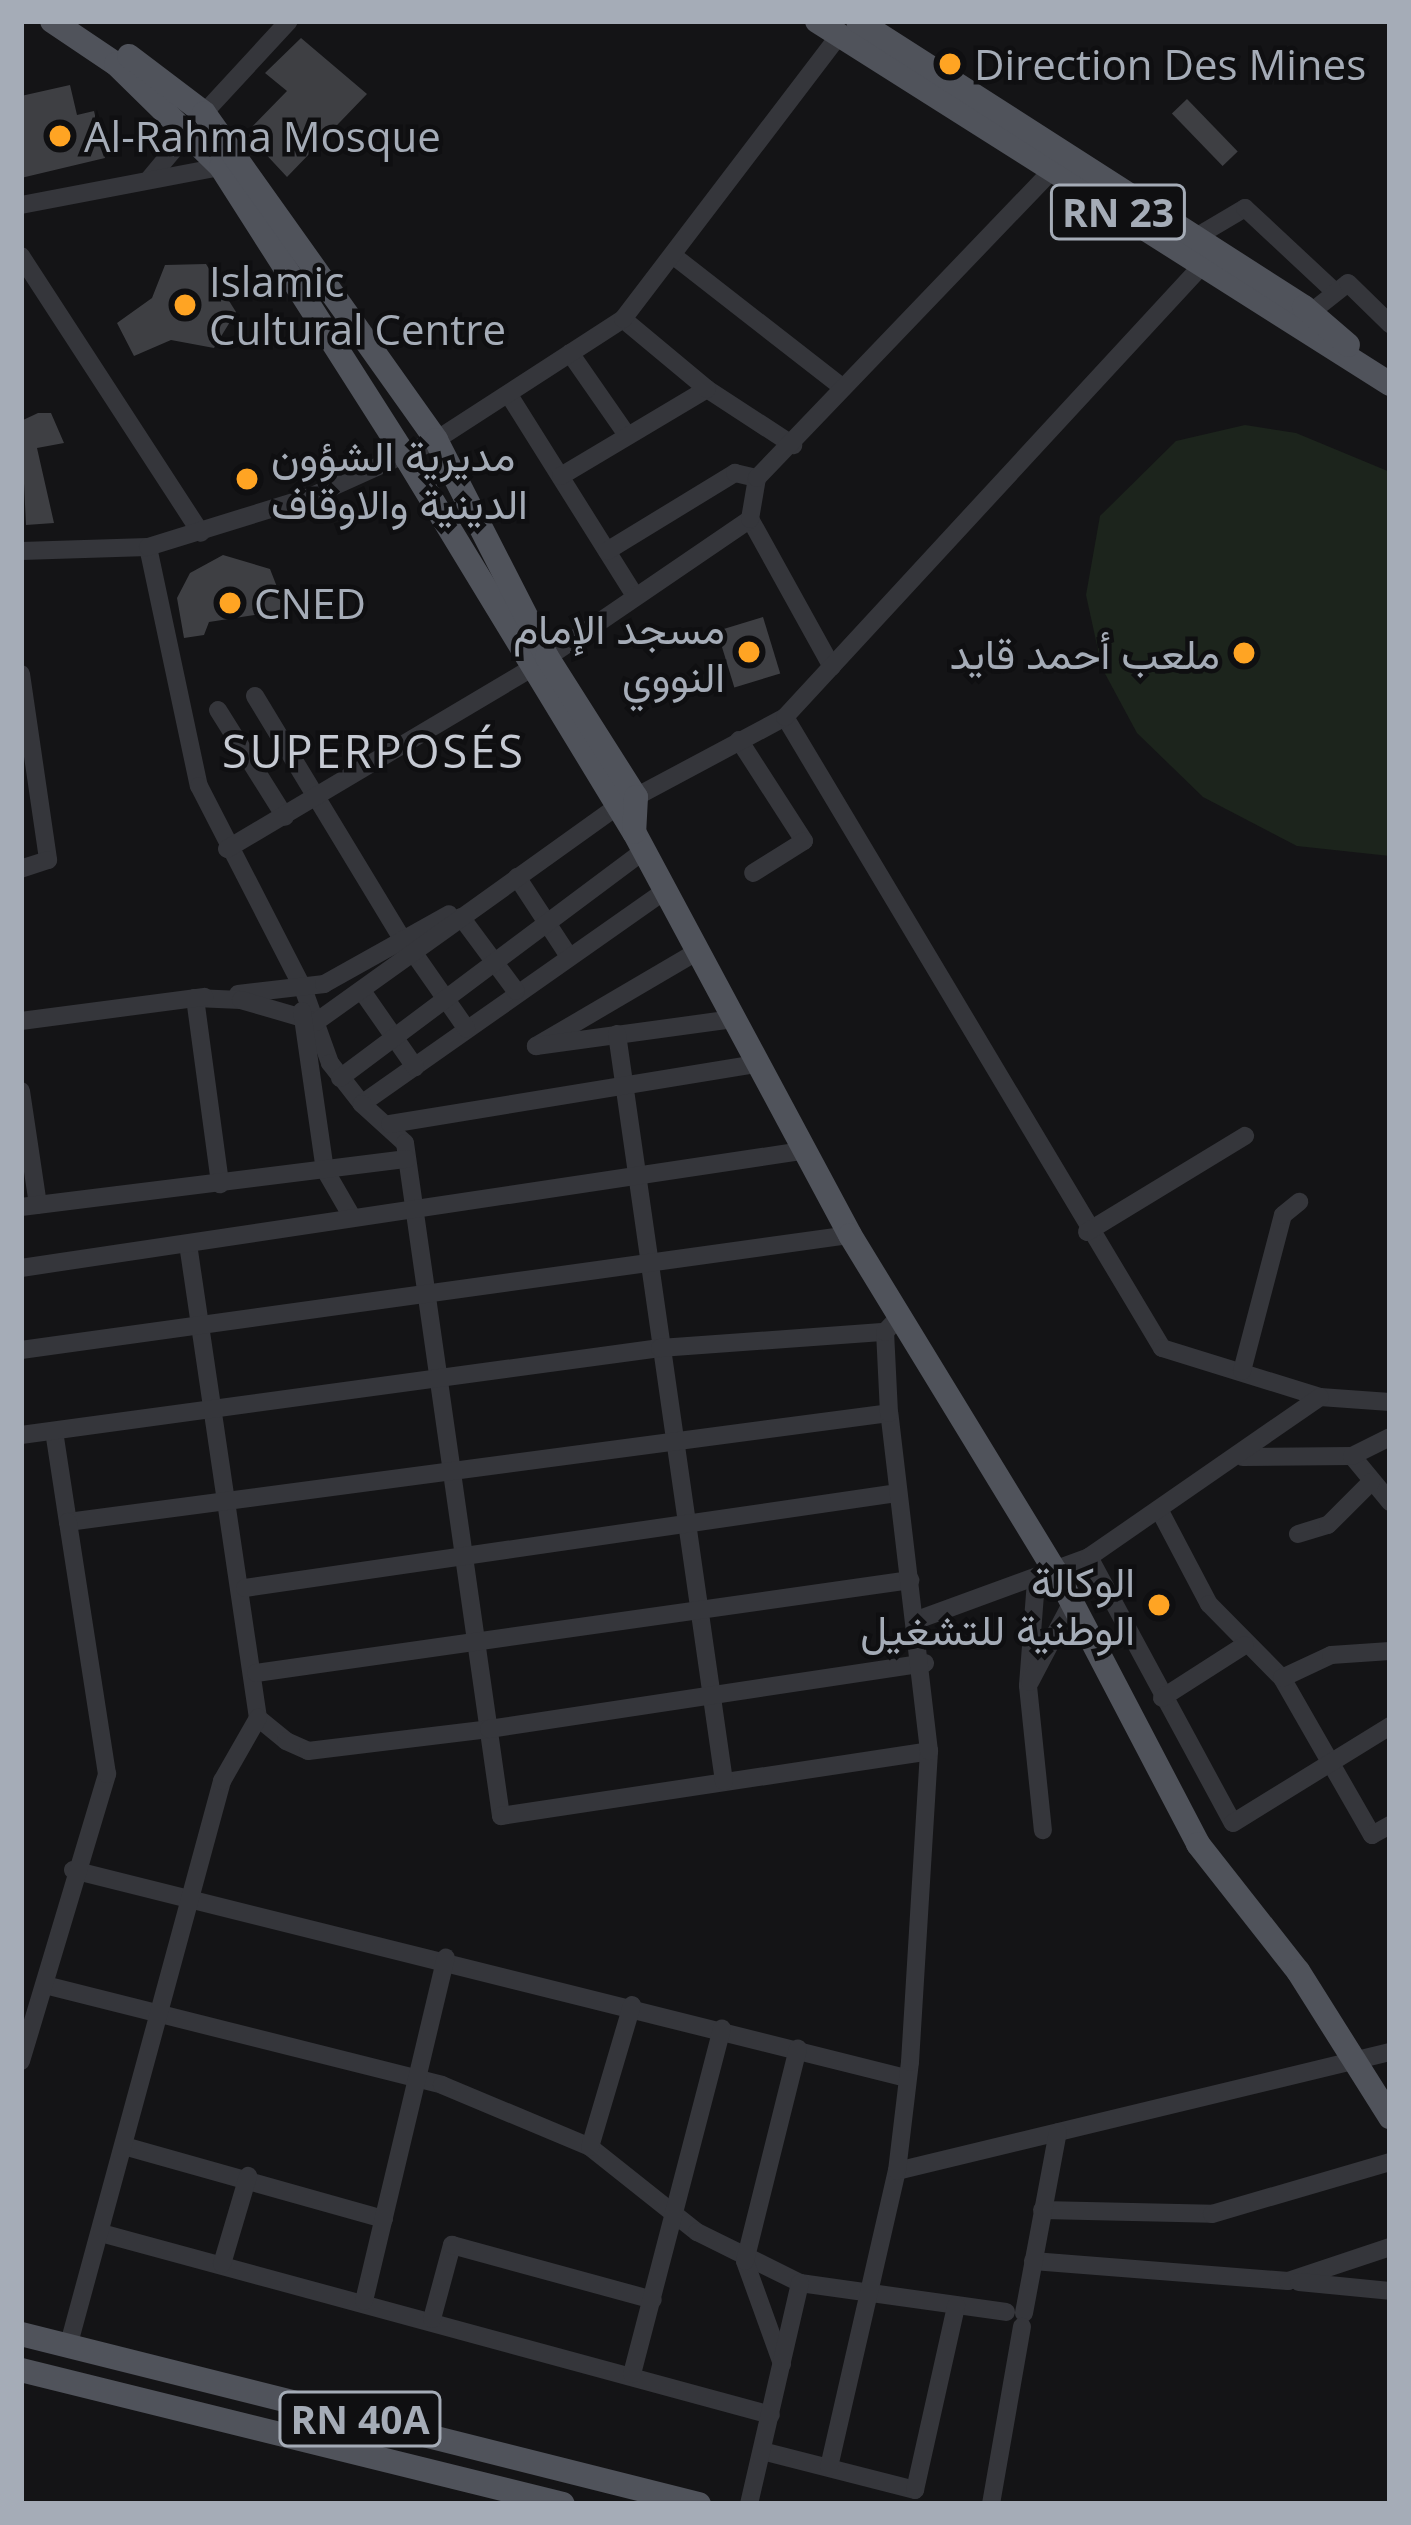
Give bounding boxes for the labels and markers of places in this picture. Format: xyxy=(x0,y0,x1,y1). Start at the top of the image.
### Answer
place label: Direction Des Mines xyxy=(974,39,1366,89)
marker: Direction Des Mines xyxy=(937,51,963,77)
place label: Al-Rahma Mosque xyxy=(84,111,441,161)
marker: Al-Rahma Mosque xyxy=(47,123,73,149)
place label: Islamic Cultural Centre xyxy=(209,256,506,354)
marker: Islamic Cultural Centre xyxy=(172,292,198,318)
place label: مديرية الشؤون الدينية والاوقاف xyxy=(271,430,528,528)
marker: مديرية الشؤون الدينية والاوقاف xyxy=(234,466,260,492)
place label: CNED xyxy=(254,578,366,628)
marker: CNED xyxy=(217,590,243,616)
place label: مسجد الإمام النووي xyxy=(513,603,725,702)
place label: ملعب أحمد قايد xyxy=(949,628,1220,678)
marker: مسجد الإمام النووي xyxy=(736,639,762,665)
marker: ملعب أحمد قايد xyxy=(1231,640,1257,666)
place label: الوكالة الوطنية للتشغيل xyxy=(860,1556,1135,1654)
marker: الوكالة الوطنية للتشغيل xyxy=(1146,1592,1172,1618)

